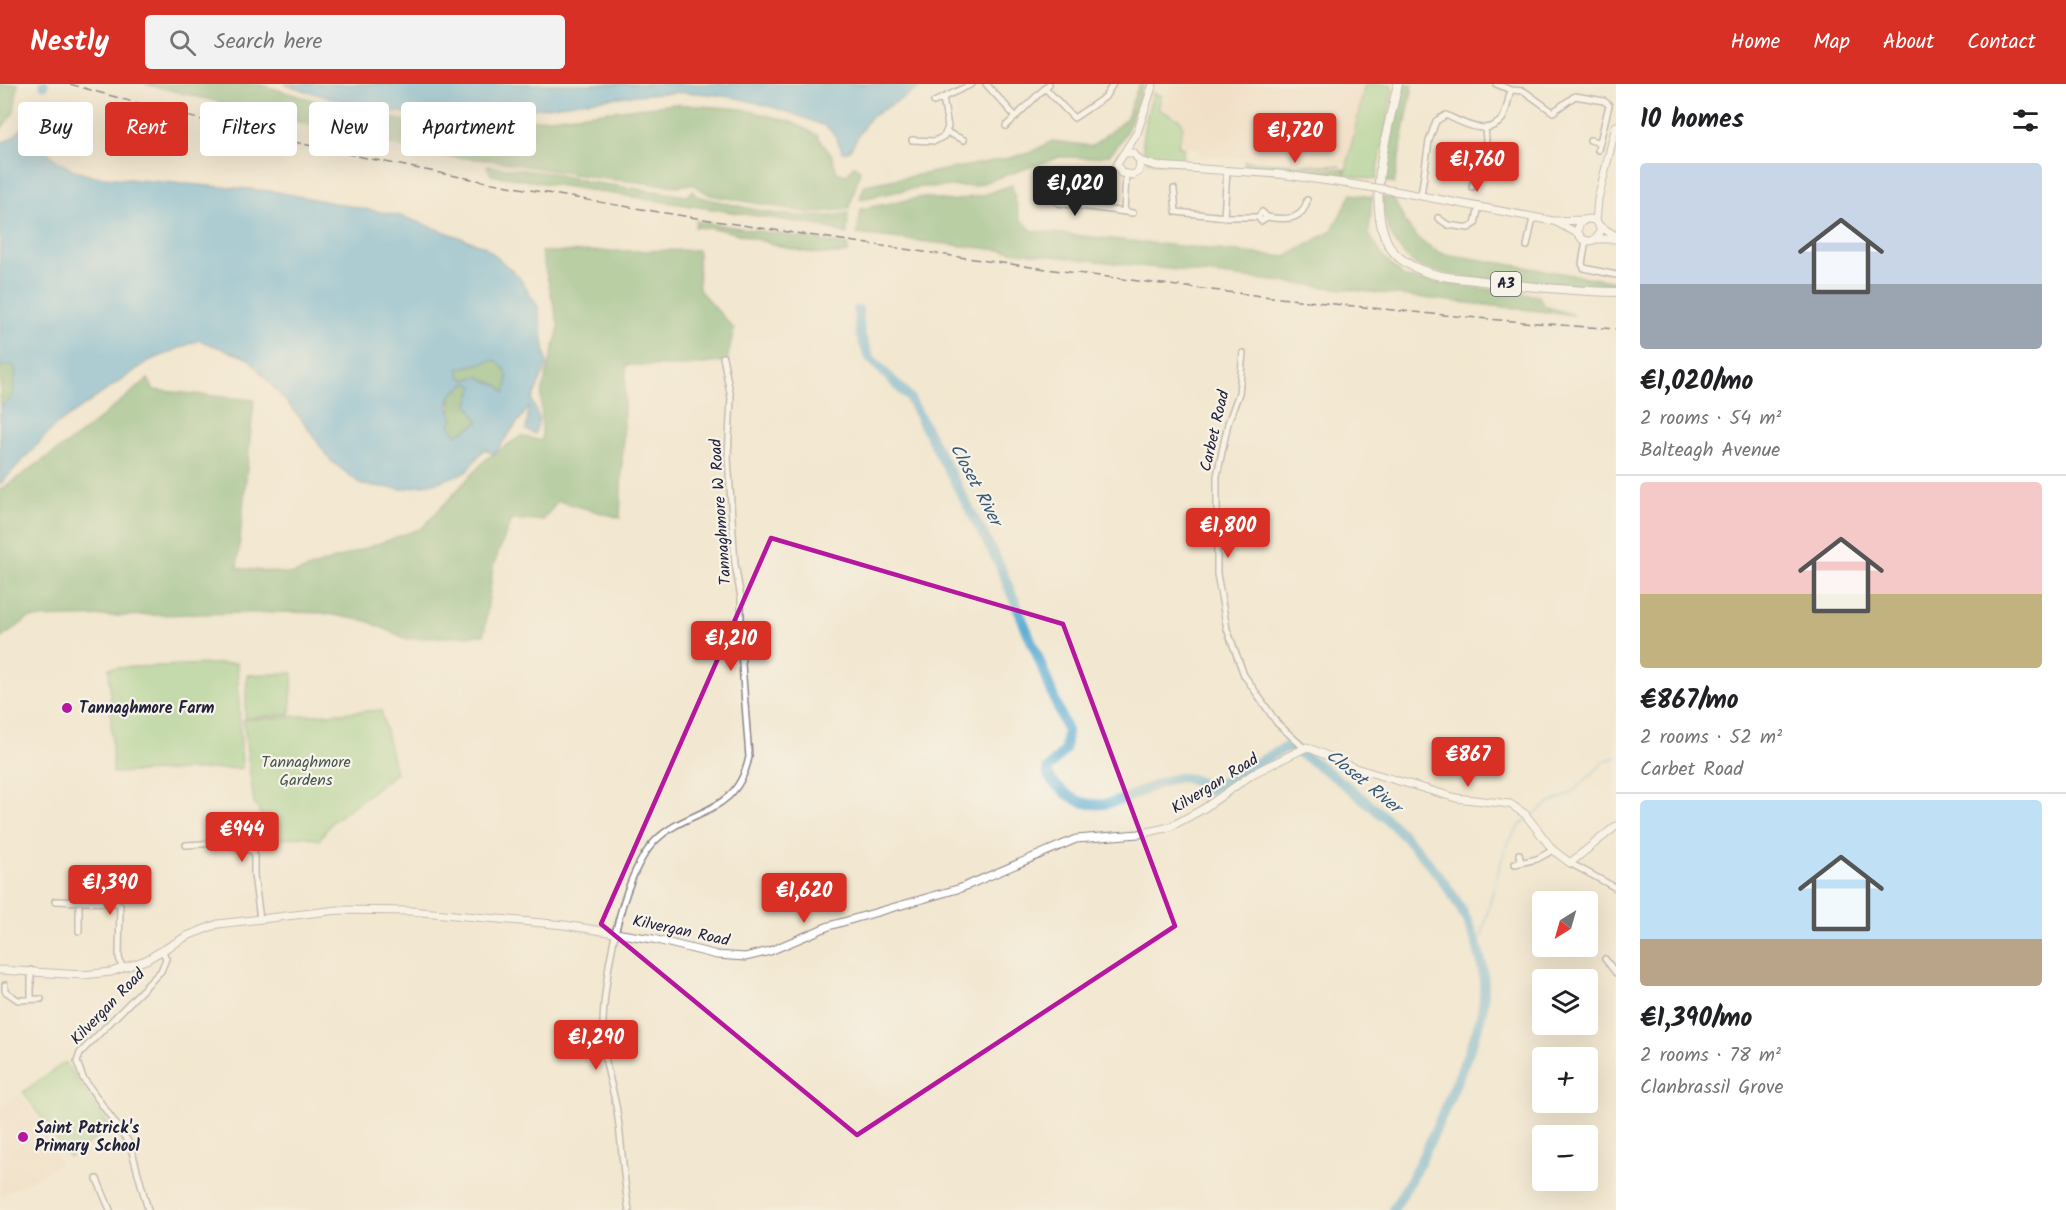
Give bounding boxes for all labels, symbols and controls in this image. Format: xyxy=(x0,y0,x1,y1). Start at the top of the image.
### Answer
search box xyxy=(145,15,565,69)
text: Nestly xyxy=(30,20,109,65)
text: Search here xyxy=(214,25,323,60)
icon: search xyxy=(166,26,199,59)
text: Home xyxy=(1731,26,1780,59)
text: Map xyxy=(1813,26,1850,59)
text: About xyxy=(1883,26,1934,59)
text: Contact xyxy=(1967,26,2036,59)
text: 10 homes xyxy=(1640,99,1744,141)
chip: Buy xyxy=(18,102,93,156)
chip: Rent xyxy=(105,102,188,156)
chip: Filters xyxy=(200,102,297,156)
chip: New xyxy=(309,102,389,156)
chip: Apartment xyxy=(401,102,536,156)
icon: filters xyxy=(2009,104,2042,137)
pin: €1,720 xyxy=(1246,113,1344,164)
text: €1,720 xyxy=(1267,116,1323,148)
pin: €1,760 xyxy=(1428,142,1526,193)
text: €1,760 xyxy=(1450,145,1504,177)
pin: €1,020 xyxy=(1026,166,1124,217)
text: €1,020 xyxy=(1047,169,1103,201)
icon: home xyxy=(1787,202,1895,310)
road number: A3 xyxy=(1491,272,1521,296)
text: €1,020/mo xyxy=(1640,361,1753,403)
street label: Carbet Road xyxy=(1194,387,1237,474)
text: 2 rooms · 54 m² xyxy=(1640,403,1781,435)
text: Balteagh Avenue xyxy=(1640,435,1780,467)
street label: Tannaghmore W Road xyxy=(703,437,739,586)
water label: Closet River xyxy=(941,439,1011,535)
pin: €1,800 xyxy=(1179,508,1277,559)
text: €1,800 xyxy=(1200,511,1256,543)
icon: home xyxy=(1787,521,1895,629)
pin: €1,210 xyxy=(682,621,780,672)
text: €1,210 xyxy=(705,624,757,656)
text: €867/mo xyxy=(1640,680,1739,722)
place label: Tannaghmore Farm xyxy=(79,696,214,721)
marker: Tannaghmore Farm xyxy=(60,701,74,715)
text: 2 rooms · 52 m² xyxy=(1640,722,1782,754)
pin: €867 xyxy=(1432,737,1504,788)
text: €867 xyxy=(1446,740,1490,772)
water label: Closet River xyxy=(1319,742,1410,824)
street label: Kilvergan Road xyxy=(1167,747,1264,821)
park label: Tannaghmore Gardens xyxy=(261,750,351,793)
text: Carbet Road xyxy=(1640,754,1743,786)
pin: €944 xyxy=(206,812,278,863)
text: €944 xyxy=(220,815,264,847)
icon: home xyxy=(1787,839,1895,947)
pin: €1,390 xyxy=(61,865,159,916)
text: €1,390 xyxy=(82,868,138,900)
pin: €1,620 xyxy=(755,873,853,924)
text: €1,620 xyxy=(776,876,832,908)
north arrow xyxy=(1532,891,1598,957)
map controls xyxy=(1532,891,1598,1191)
street label: Kilvergan Road xyxy=(630,909,733,954)
street label: Kilvergan Road xyxy=(65,962,152,1051)
button: layers xyxy=(1532,969,1598,1035)
text: €1,390/mo xyxy=(1640,998,1752,1040)
pin: €1,290 xyxy=(547,1020,645,1071)
text: €1,290 xyxy=(568,1023,624,1055)
text: 2 rooms · 78 m² xyxy=(1640,1040,1781,1072)
button: + xyxy=(1532,1047,1598,1113)
text: Clanbrassil Grove xyxy=(1640,1072,1783,1104)
place label: Saint Patrick's Primary School xyxy=(35,1116,141,1159)
button: − xyxy=(1532,1125,1598,1191)
marker: Saint Patrick's Primary School xyxy=(16,1130,30,1144)

